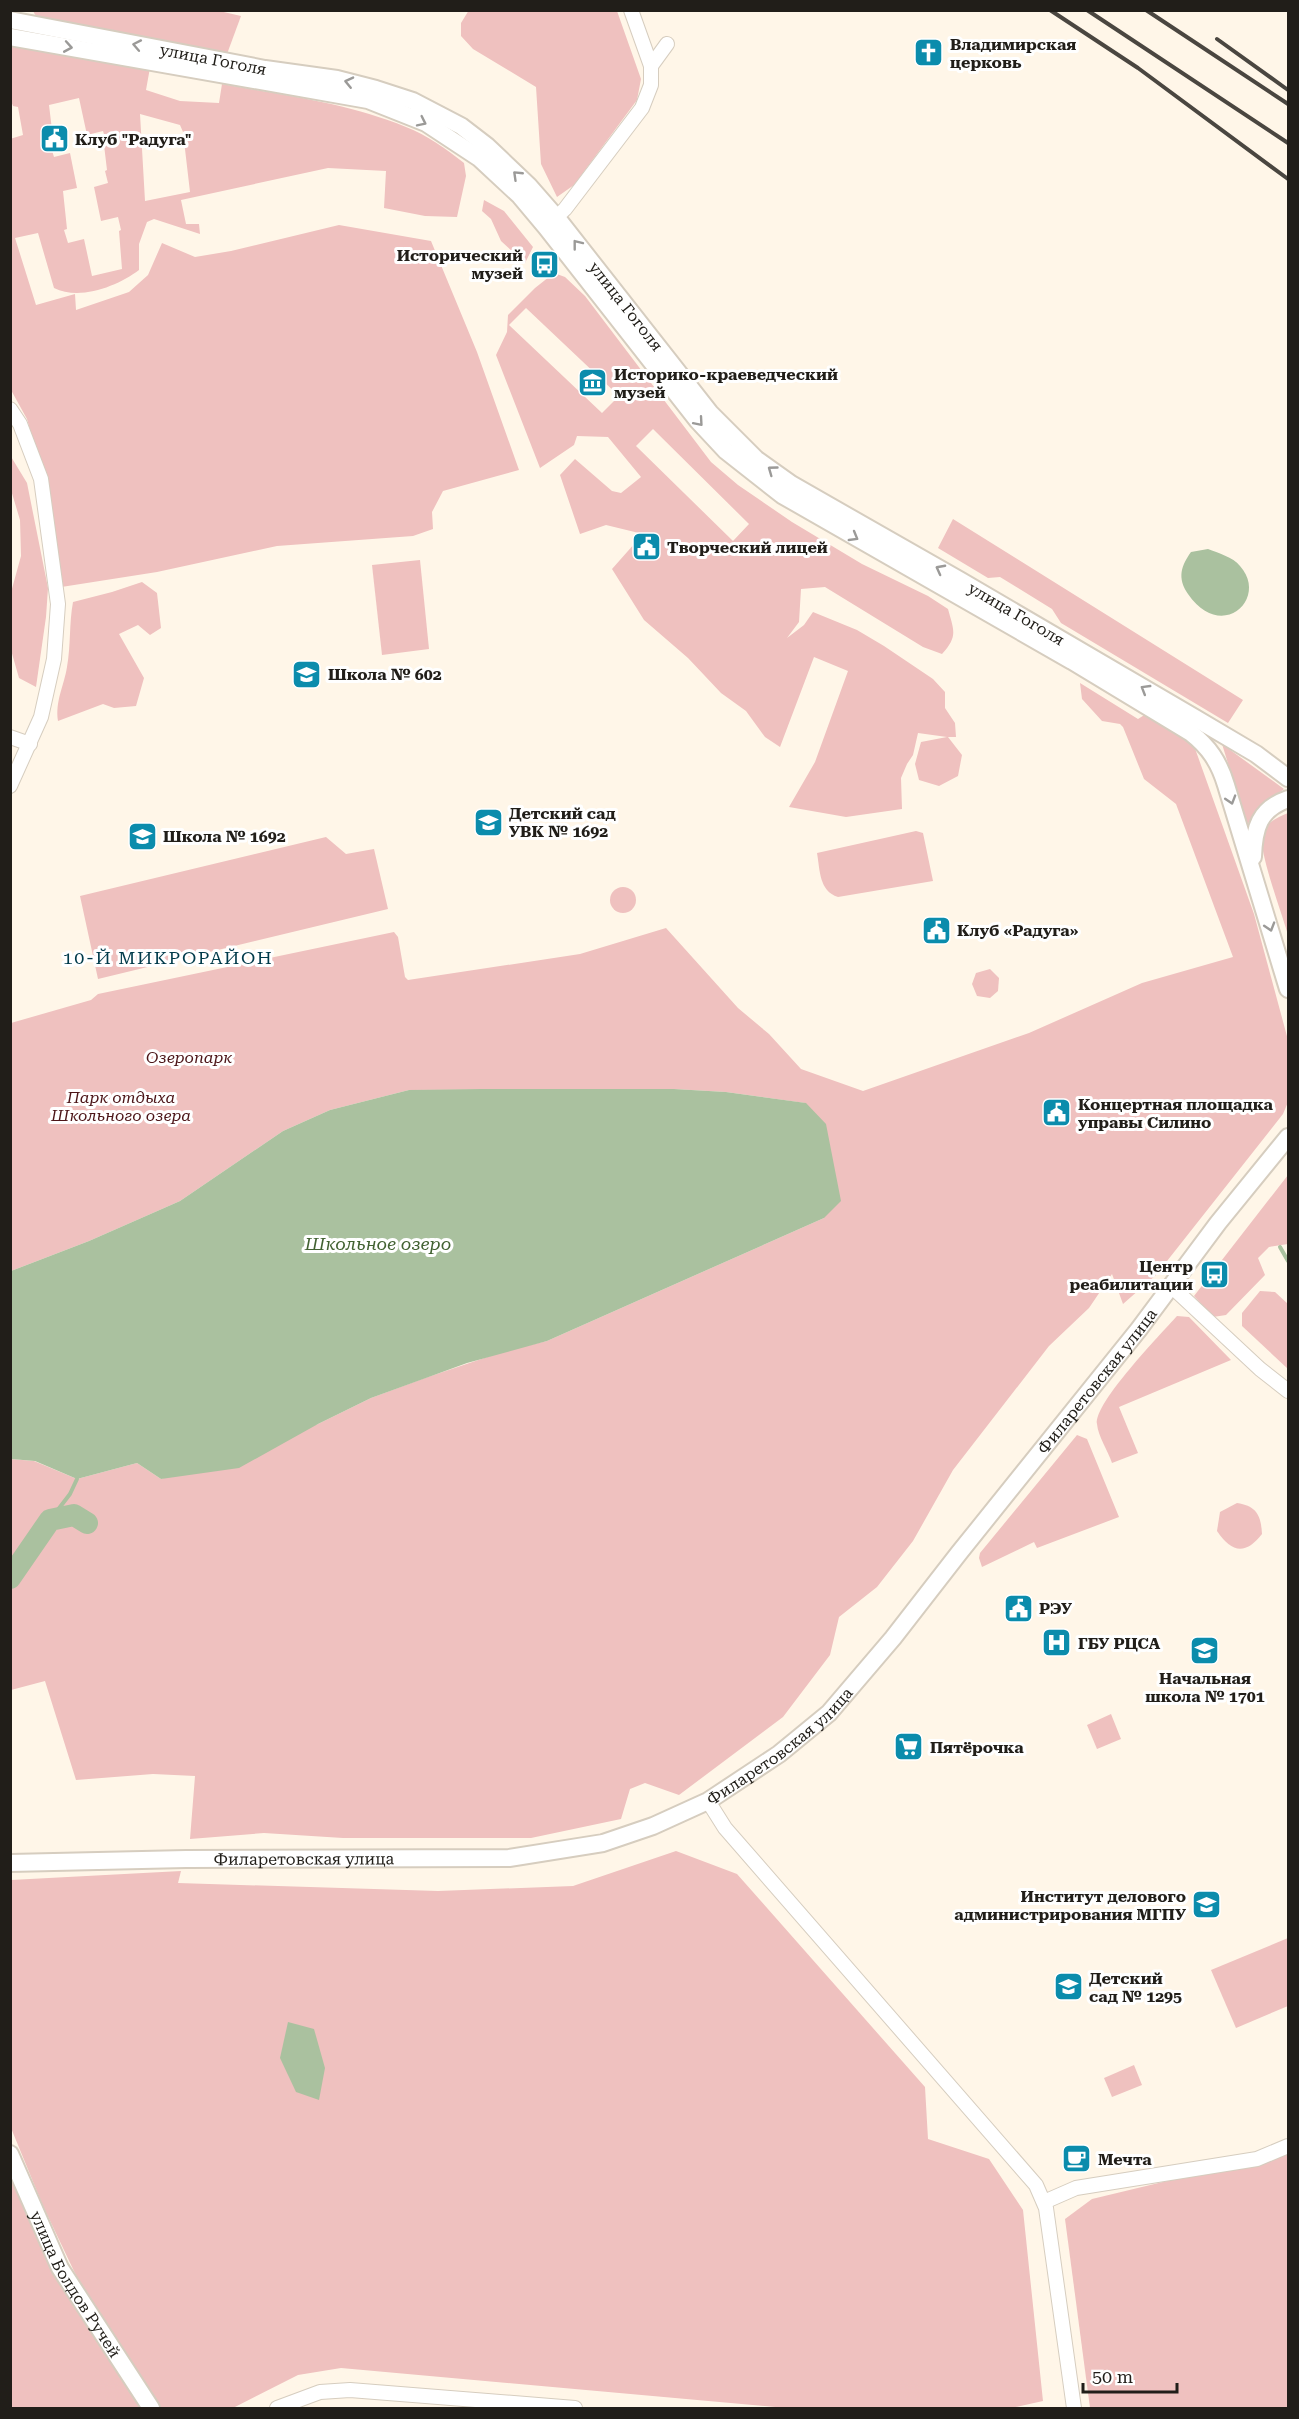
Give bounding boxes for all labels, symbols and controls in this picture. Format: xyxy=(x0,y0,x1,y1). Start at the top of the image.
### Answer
place label: Владимирская церковь xyxy=(950,35,1076,72)
church icon: Владимирская церковь xyxy=(913,37,945,69)
one-way arrow xyxy=(132,39,142,52)
one-way arrow xyxy=(63,40,73,53)
street label: улица Гоголя xyxy=(158,40,268,79)
one-way arrow xyxy=(344,77,354,90)
one-way arrow xyxy=(416,115,427,127)
public building icon: Клуб "Радуга" xyxy=(38,123,70,155)
place label: Клуб "Радуга" xyxy=(75,130,192,149)
one-way arrow xyxy=(513,171,523,182)
one-way arrow xyxy=(574,239,585,250)
place label: Исторический музей xyxy=(397,246,523,283)
bus stop icon: Исторический музей xyxy=(528,248,560,280)
street label: улица Гоголя xyxy=(585,258,667,355)
place label: Историко-краеведческий музей xyxy=(614,365,838,402)
museum icon: Историко-краеведческий музей xyxy=(577,367,609,399)
one-way arrow xyxy=(691,415,702,426)
one-way arrow xyxy=(768,466,779,477)
one-way arrow xyxy=(848,530,858,541)
public building icon: Творческий лицей xyxy=(630,531,662,563)
place label: Творческий лицей xyxy=(667,538,828,557)
one-way arrow xyxy=(935,565,946,577)
street label: улица Гоголя xyxy=(965,578,1068,650)
school or university icon: Школа № 602 xyxy=(291,658,323,690)
place label: Школа № 602 xyxy=(328,665,442,684)
one-way arrow xyxy=(1141,684,1151,696)
one-way arrow xyxy=(1224,794,1236,805)
place label: Детский сад УВК № 1692 xyxy=(509,804,616,841)
school or university icon: Детский сад УВК № 1692 xyxy=(472,806,504,838)
school or university icon: Школа № 1692 xyxy=(126,820,158,852)
place label: Школа № 1692 xyxy=(163,827,286,846)
public building icon: Клуб «Радуга» xyxy=(920,914,952,946)
place label: Клуб «Радуга» xyxy=(957,921,1079,940)
one-way arrow xyxy=(1263,921,1275,932)
district label: 10-Й МИКРОРАЙОН xyxy=(63,947,273,968)
park label: Озеропарк xyxy=(146,1048,232,1067)
park label: Парк отдыха Школьного озера xyxy=(50,1088,191,1125)
place label: Концертная площадка управы Силино xyxy=(1078,1095,1273,1132)
public building icon: Концертная площадка управы Силино xyxy=(1041,1097,1073,1129)
water label: Школьное озеро xyxy=(304,1233,451,1254)
place label: Центр реабилитации xyxy=(1069,1257,1193,1294)
bus stop icon: Центр реабилитации xyxy=(1198,1259,1230,1291)
street label: Филаретовская улица xyxy=(1034,1305,1161,1458)
public building icon: РЭУ xyxy=(1002,1592,1034,1624)
place label: РЭУ xyxy=(1039,1599,1072,1618)
hospital icon: ГБУ РЦСА xyxy=(1041,1627,1073,1659)
place label: ГБУ РЦСА xyxy=(1078,1634,1161,1653)
school or university icon: Начальная школа № 1701 xyxy=(1189,1634,1221,1666)
place label: Начальная школа № 1701 xyxy=(1145,1669,1265,1706)
street label: Филаретовская улица xyxy=(703,1683,857,1809)
supermarket icon: Пятёрочка xyxy=(893,1731,925,1763)
place label: Пятёрочка xyxy=(930,1738,1024,1757)
street label: Филаретовская улица xyxy=(214,1849,394,1869)
place label: Институт делового администрирования МГПУ xyxy=(954,1887,1186,1924)
school or university icon: Институт делового администрирования МГПУ xyxy=(1191,1889,1223,1921)
place label: Детский сад № 1295 xyxy=(1089,1969,1182,2006)
school or university icon: Детский сад № 1295 xyxy=(1052,1971,1084,2003)
cafe icon: Мечта xyxy=(1061,2143,1093,2175)
place label: Мечта xyxy=(1098,2150,1152,2169)
street label: улица Болдов Ручей xyxy=(26,2208,125,2361)
scale bar xyxy=(1083,2356,1178,2394)
text: 50 m xyxy=(1092,2366,1133,2387)

